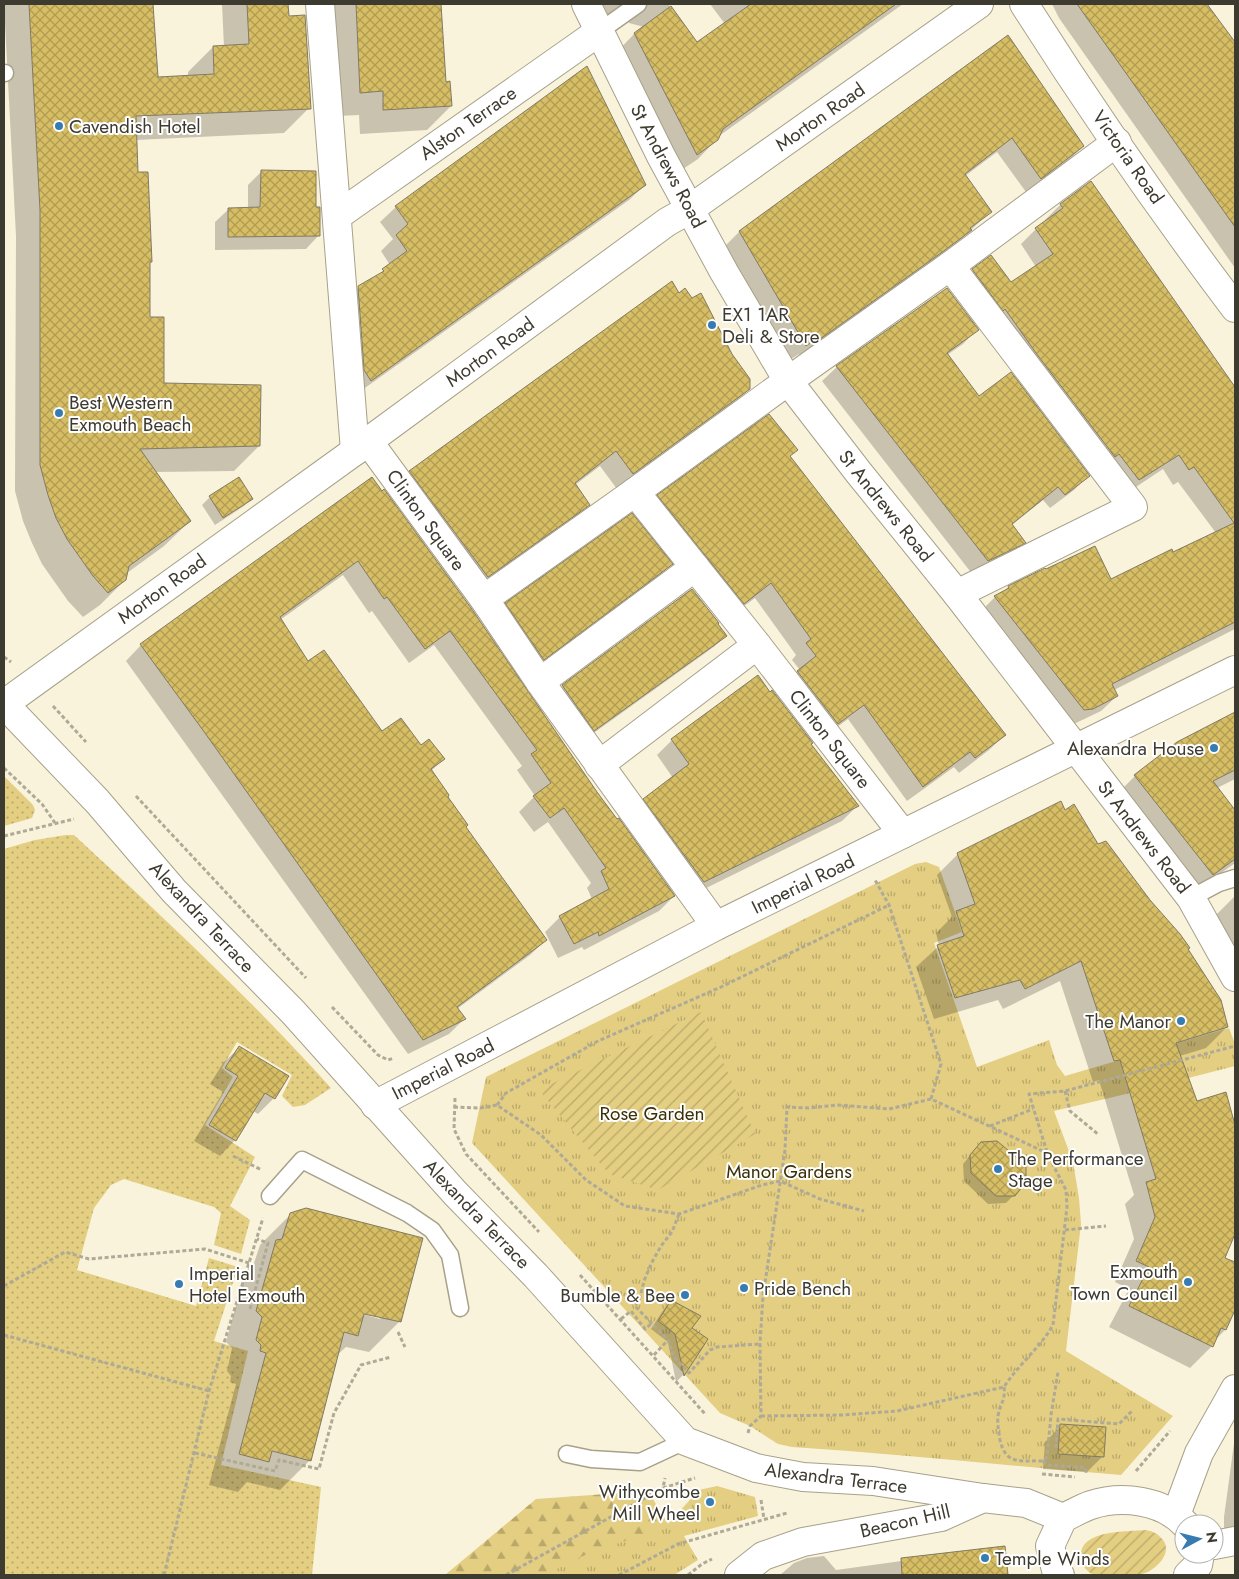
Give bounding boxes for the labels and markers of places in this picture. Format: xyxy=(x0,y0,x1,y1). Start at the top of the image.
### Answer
place label: Cavendish Hotel xyxy=(69,113,201,140)
marker: Cavendish Hotel xyxy=(53,120,65,132)
place label: EX1 1AR Deli & Store xyxy=(722,301,820,350)
marker: EX1 1AR Deli & Store xyxy=(706,319,718,331)
place label: Best Western Exmouth Beach xyxy=(69,389,191,438)
marker: Best Western Exmouth Beach xyxy=(53,407,65,419)
place label: Alexandra House xyxy=(1067,735,1204,762)
marker: Alexandra House xyxy=(1208,742,1220,754)
place label: The Manor xyxy=(1085,1008,1171,1035)
marker: The Manor xyxy=(1175,1015,1187,1027)
place label: The Performance Stage xyxy=(1008,1145,1144,1194)
marker: The Performance Stage xyxy=(992,1163,1004,1175)
place label: Exmouth Town Council xyxy=(1071,1258,1178,1307)
place label: Imperial Hotel Exmouth xyxy=(189,1260,306,1309)
place label: Pride Bench xyxy=(754,1275,851,1302)
marker: Exmouth Town Council xyxy=(1182,1276,1194,1288)
marker: Imperial Hotel Exmouth xyxy=(173,1278,185,1290)
place label: Bumble & Bee xyxy=(560,1282,675,1309)
marker: Pride Bench xyxy=(738,1282,750,1294)
marker: Bumble & Bee xyxy=(679,1289,691,1301)
place label: Withycombe Mill Wheel xyxy=(599,1478,700,1527)
marker: Withycombe Mill Wheel xyxy=(704,1496,716,1508)
place label: Temple Winds xyxy=(995,1545,1110,1572)
marker: Temple Winds xyxy=(979,1552,991,1564)

